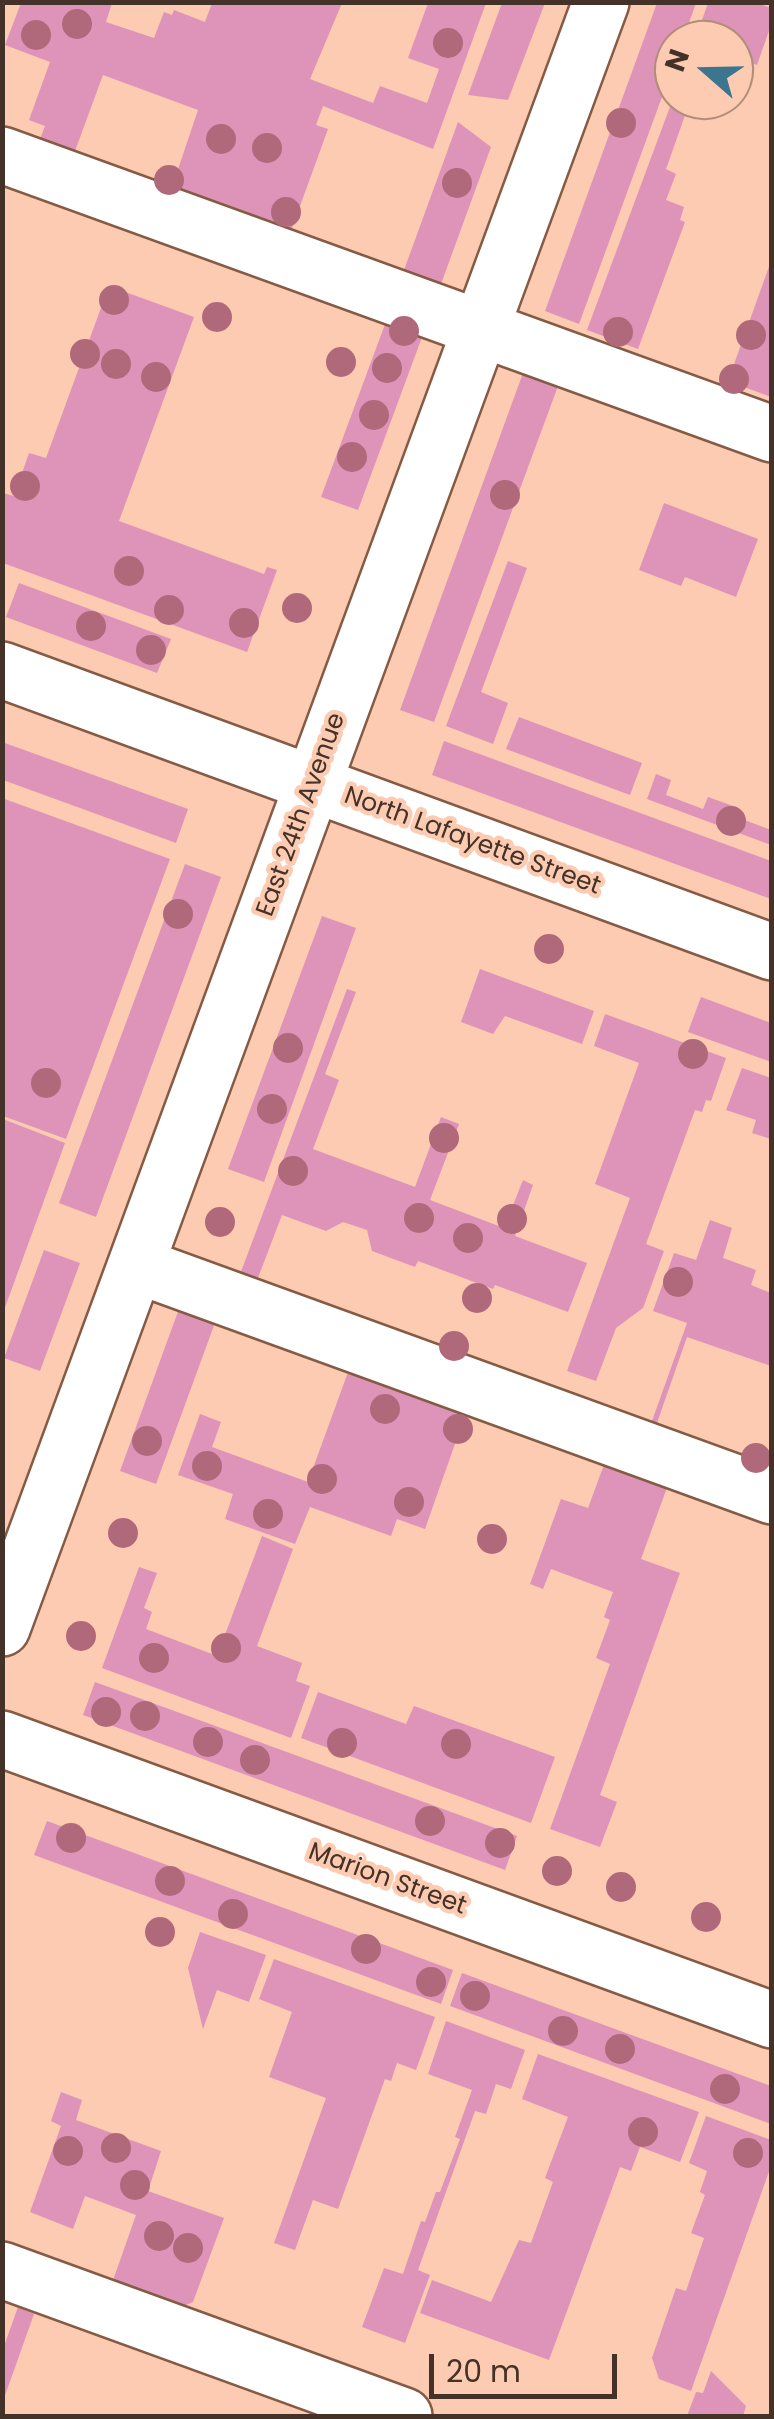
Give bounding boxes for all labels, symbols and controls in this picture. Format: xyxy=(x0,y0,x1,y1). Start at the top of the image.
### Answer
north arrow xyxy=(654,20,754,120)
text: N xyxy=(655,44,699,77)
street label: East 24th Avenue xyxy=(251,709,353,921)
street label: North Lafayette Street xyxy=(340,782,604,902)
street label: Marion Street xyxy=(304,1838,470,1922)
scale bar xyxy=(434,2334,622,2396)
text: 20 m xyxy=(446,2350,521,2393)

